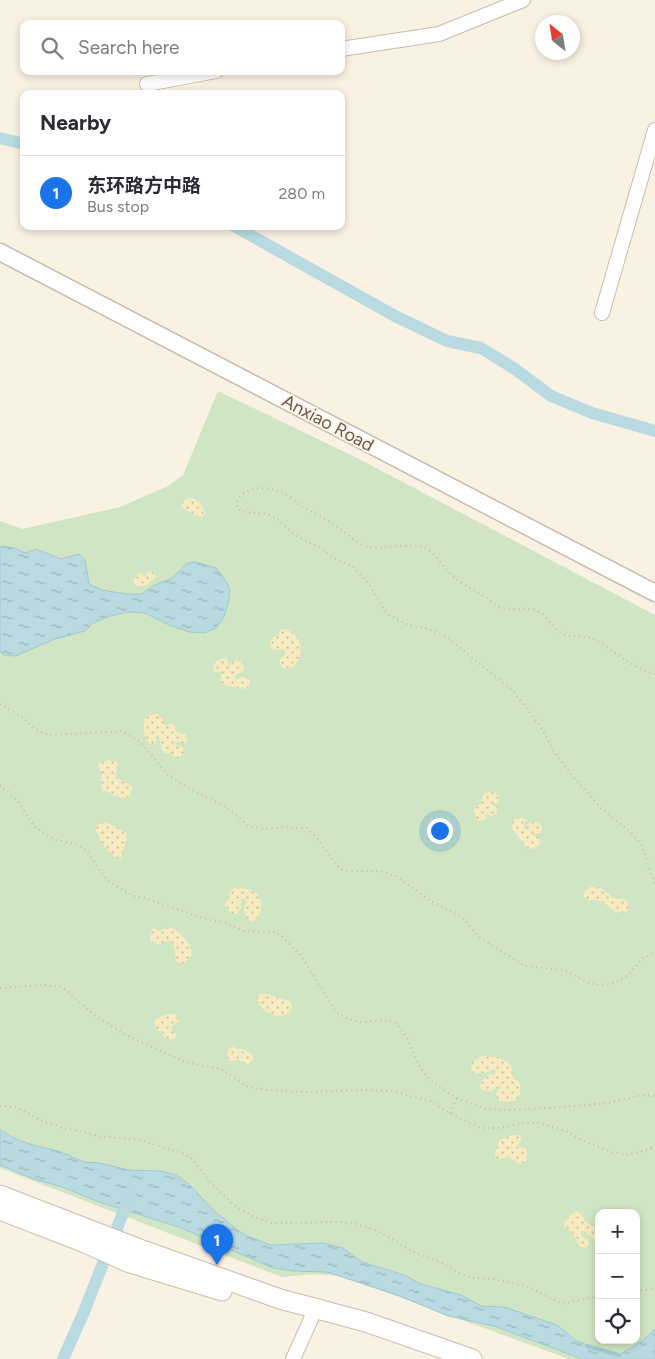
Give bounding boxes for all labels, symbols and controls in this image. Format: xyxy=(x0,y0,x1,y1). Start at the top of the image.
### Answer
north arrow xyxy=(535,15,580,60)
search box xyxy=(20,20,345,75)
icon: search xyxy=(38,34,66,62)
text: Search here xyxy=(78,36,180,59)
text: Nearby xyxy=(40,110,111,135)
text: 东环路方中路 xyxy=(87,174,201,197)
text: 1 xyxy=(53,184,59,203)
text: 280 m xyxy=(278,184,325,203)
text: Bus stop xyxy=(87,197,149,216)
street label: Anxiao Road xyxy=(278,390,378,456)
your location xyxy=(427,818,453,844)
map controls xyxy=(595,1209,640,1344)
button: + xyxy=(595,1209,640,1254)
pin: 1 xyxy=(201,1224,233,1265)
button: − xyxy=(595,1254,640,1299)
button: locate xyxy=(595,1299,640,1344)

